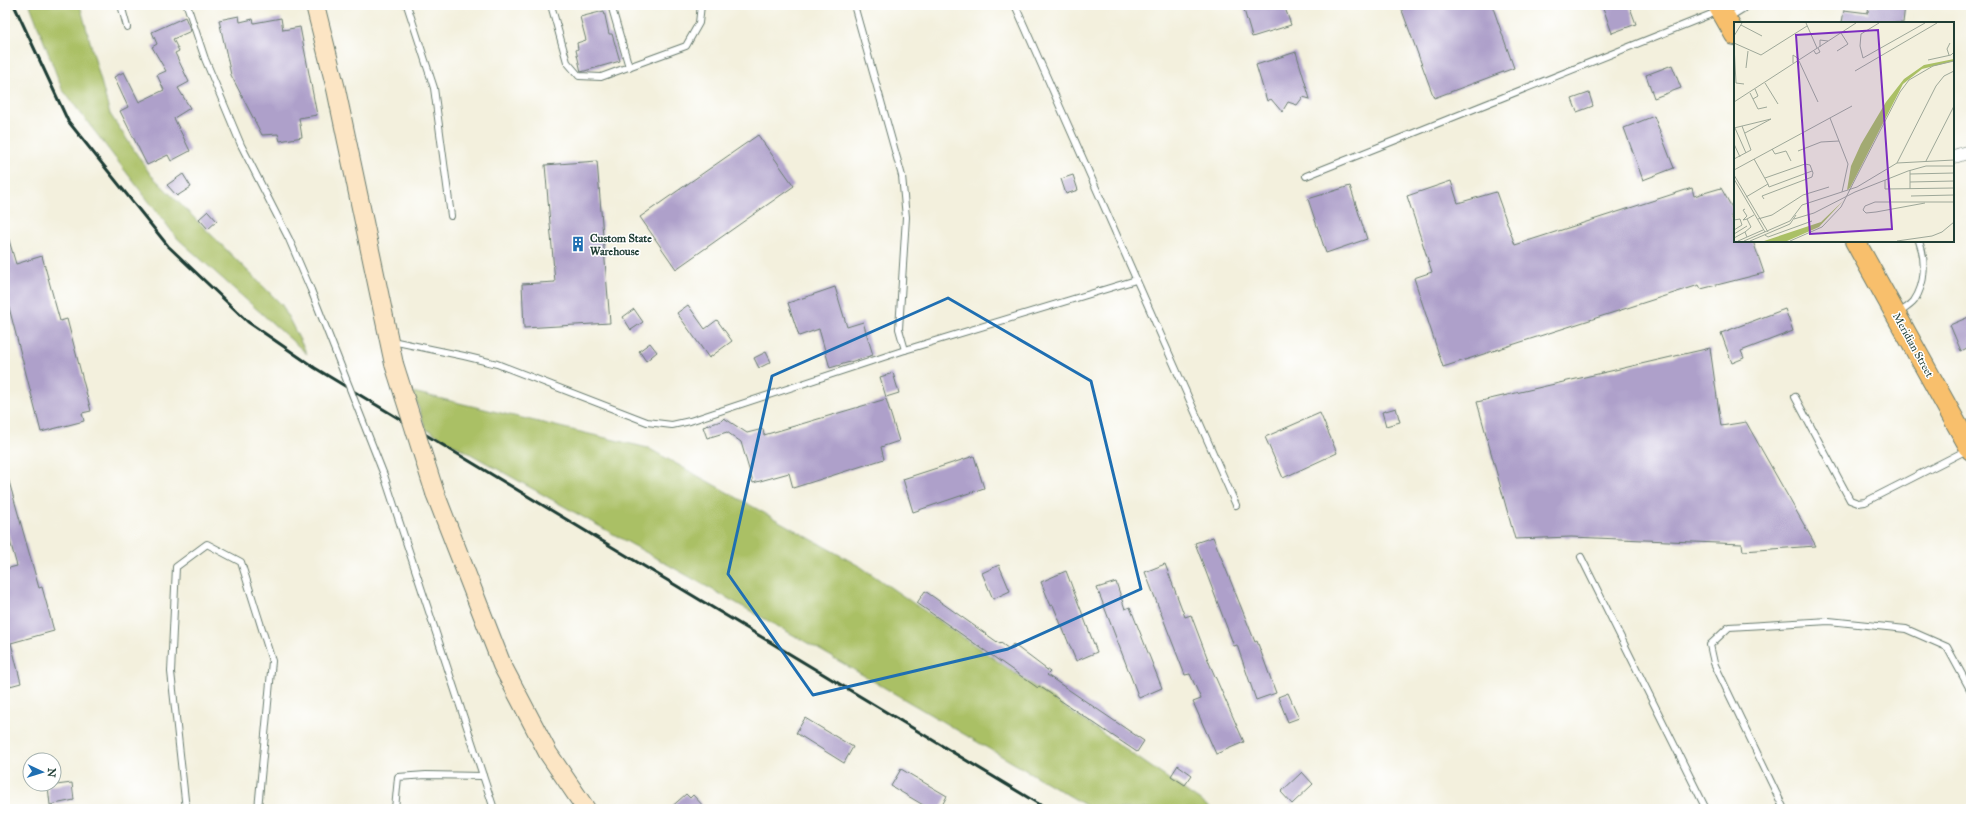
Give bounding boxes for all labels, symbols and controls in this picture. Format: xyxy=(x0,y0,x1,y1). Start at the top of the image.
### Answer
inset map xyxy=(1734,22,1954,242)
place label: Custom State Warehouse xyxy=(590,232,652,258)
building icon: Custom State Warehouse xyxy=(569,235,587,253)
street label: Meridian Street xyxy=(1890,310,1936,380)
north arrow xyxy=(22,752,62,792)
text: N xyxy=(45,768,58,778)

